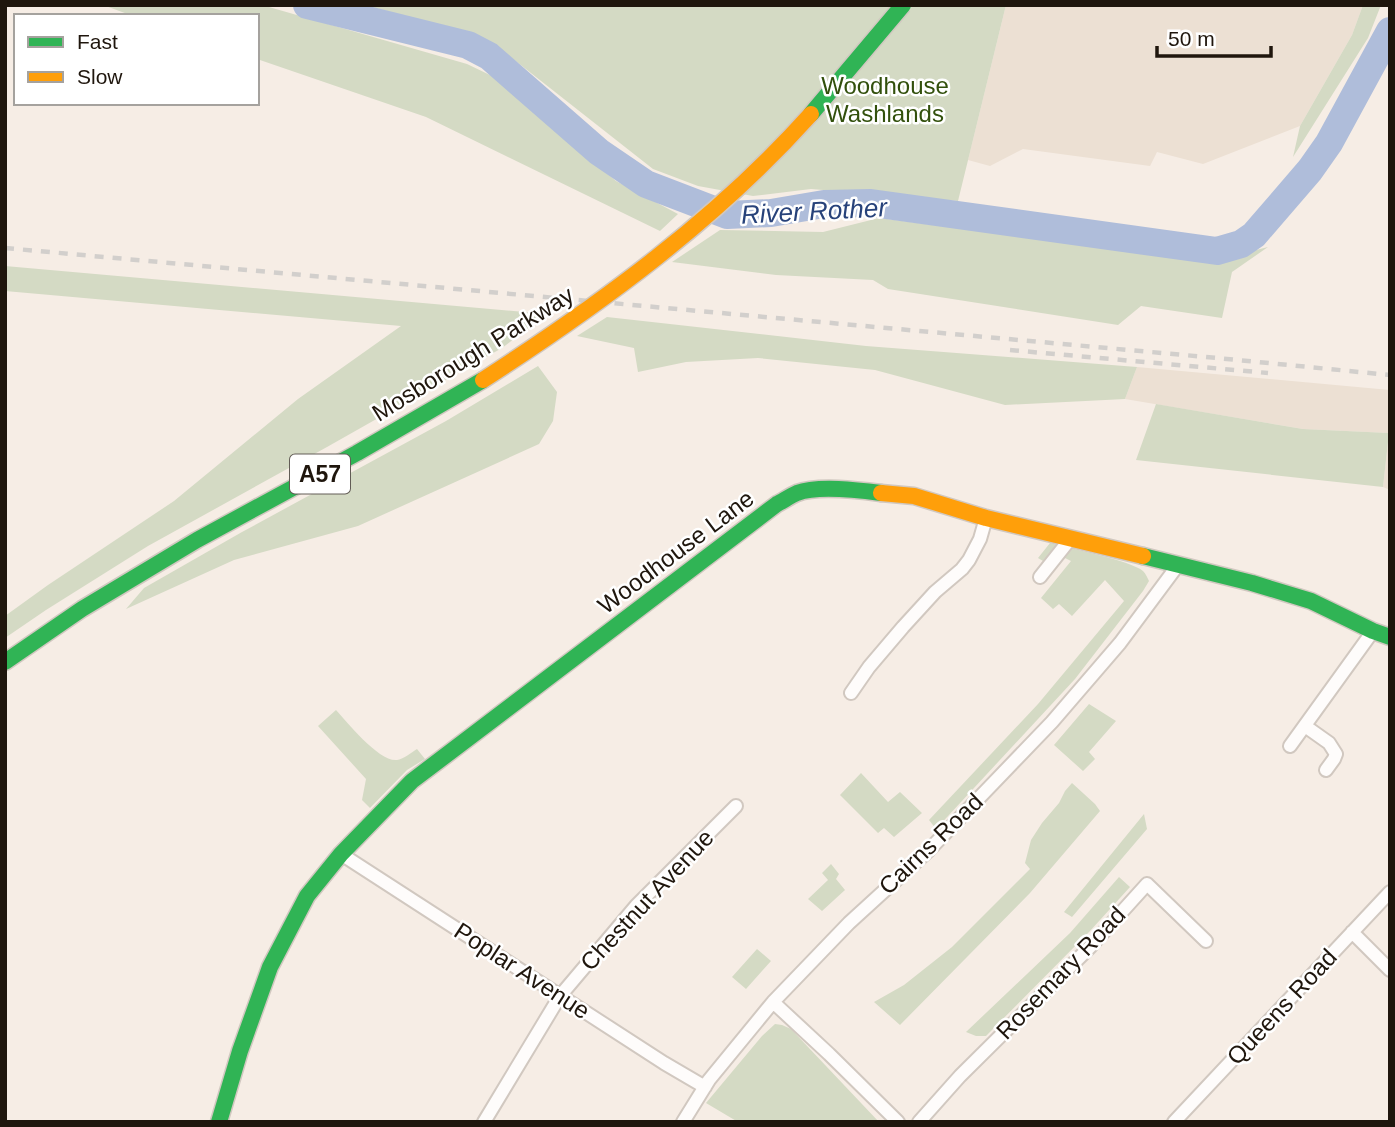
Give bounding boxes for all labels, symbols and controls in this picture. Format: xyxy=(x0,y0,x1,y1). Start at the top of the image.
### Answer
legend xyxy=(14,14,259,105)
scale bar xyxy=(1157,14,1271,58)
text: 50 m xyxy=(1168,27,1215,50)
text: Fast xyxy=(77,30,118,53)
text: Slow xyxy=(77,65,123,88)
park label: Woodhouse Washlands xyxy=(821,72,949,127)
water label: River Rother xyxy=(740,192,889,230)
street label: Mosborough Parkway xyxy=(367,281,578,427)
road number: A57 xyxy=(290,454,350,494)
street label: Woodhouse Lane xyxy=(593,484,759,619)
street label: Cairns Road xyxy=(873,788,988,900)
street label: Chestnut Avenue xyxy=(575,824,719,976)
street label: Rosemary Road xyxy=(991,901,1131,1044)
street label: Poplar Avenue xyxy=(450,917,595,1024)
street label: Queens Road xyxy=(1221,943,1342,1070)

